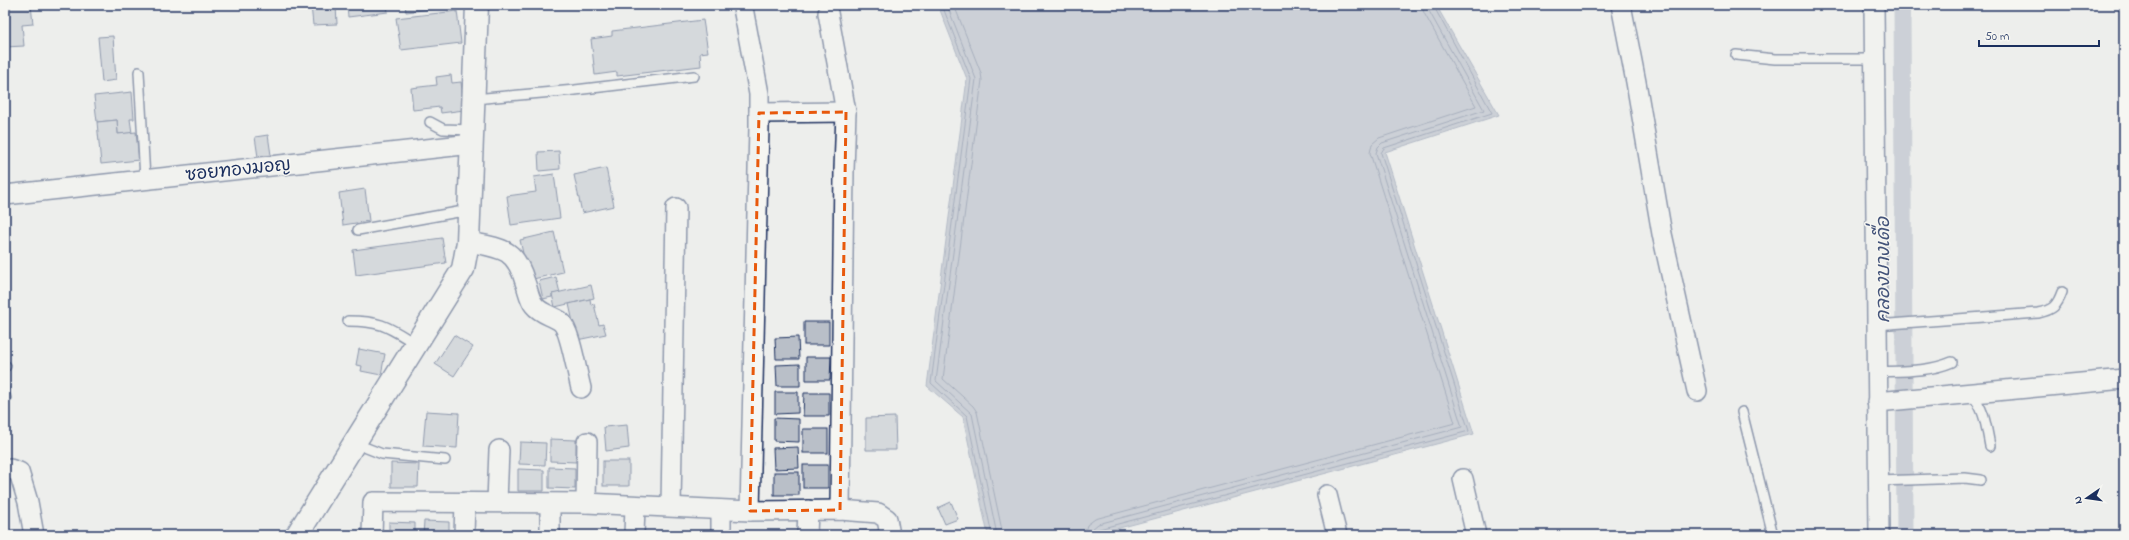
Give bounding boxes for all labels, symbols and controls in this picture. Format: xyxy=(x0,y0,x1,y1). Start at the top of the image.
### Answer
scale bar xyxy=(1979,22,2099,48)
text: 50 m xyxy=(1985,28,2009,46)
street label: ซอยทองมอญ xyxy=(184,153,292,189)
water label: คลองบางเดื่อ xyxy=(1865,216,1898,323)
north arrow xyxy=(2067,478,2107,518)
text: N xyxy=(2070,495,2087,505)

